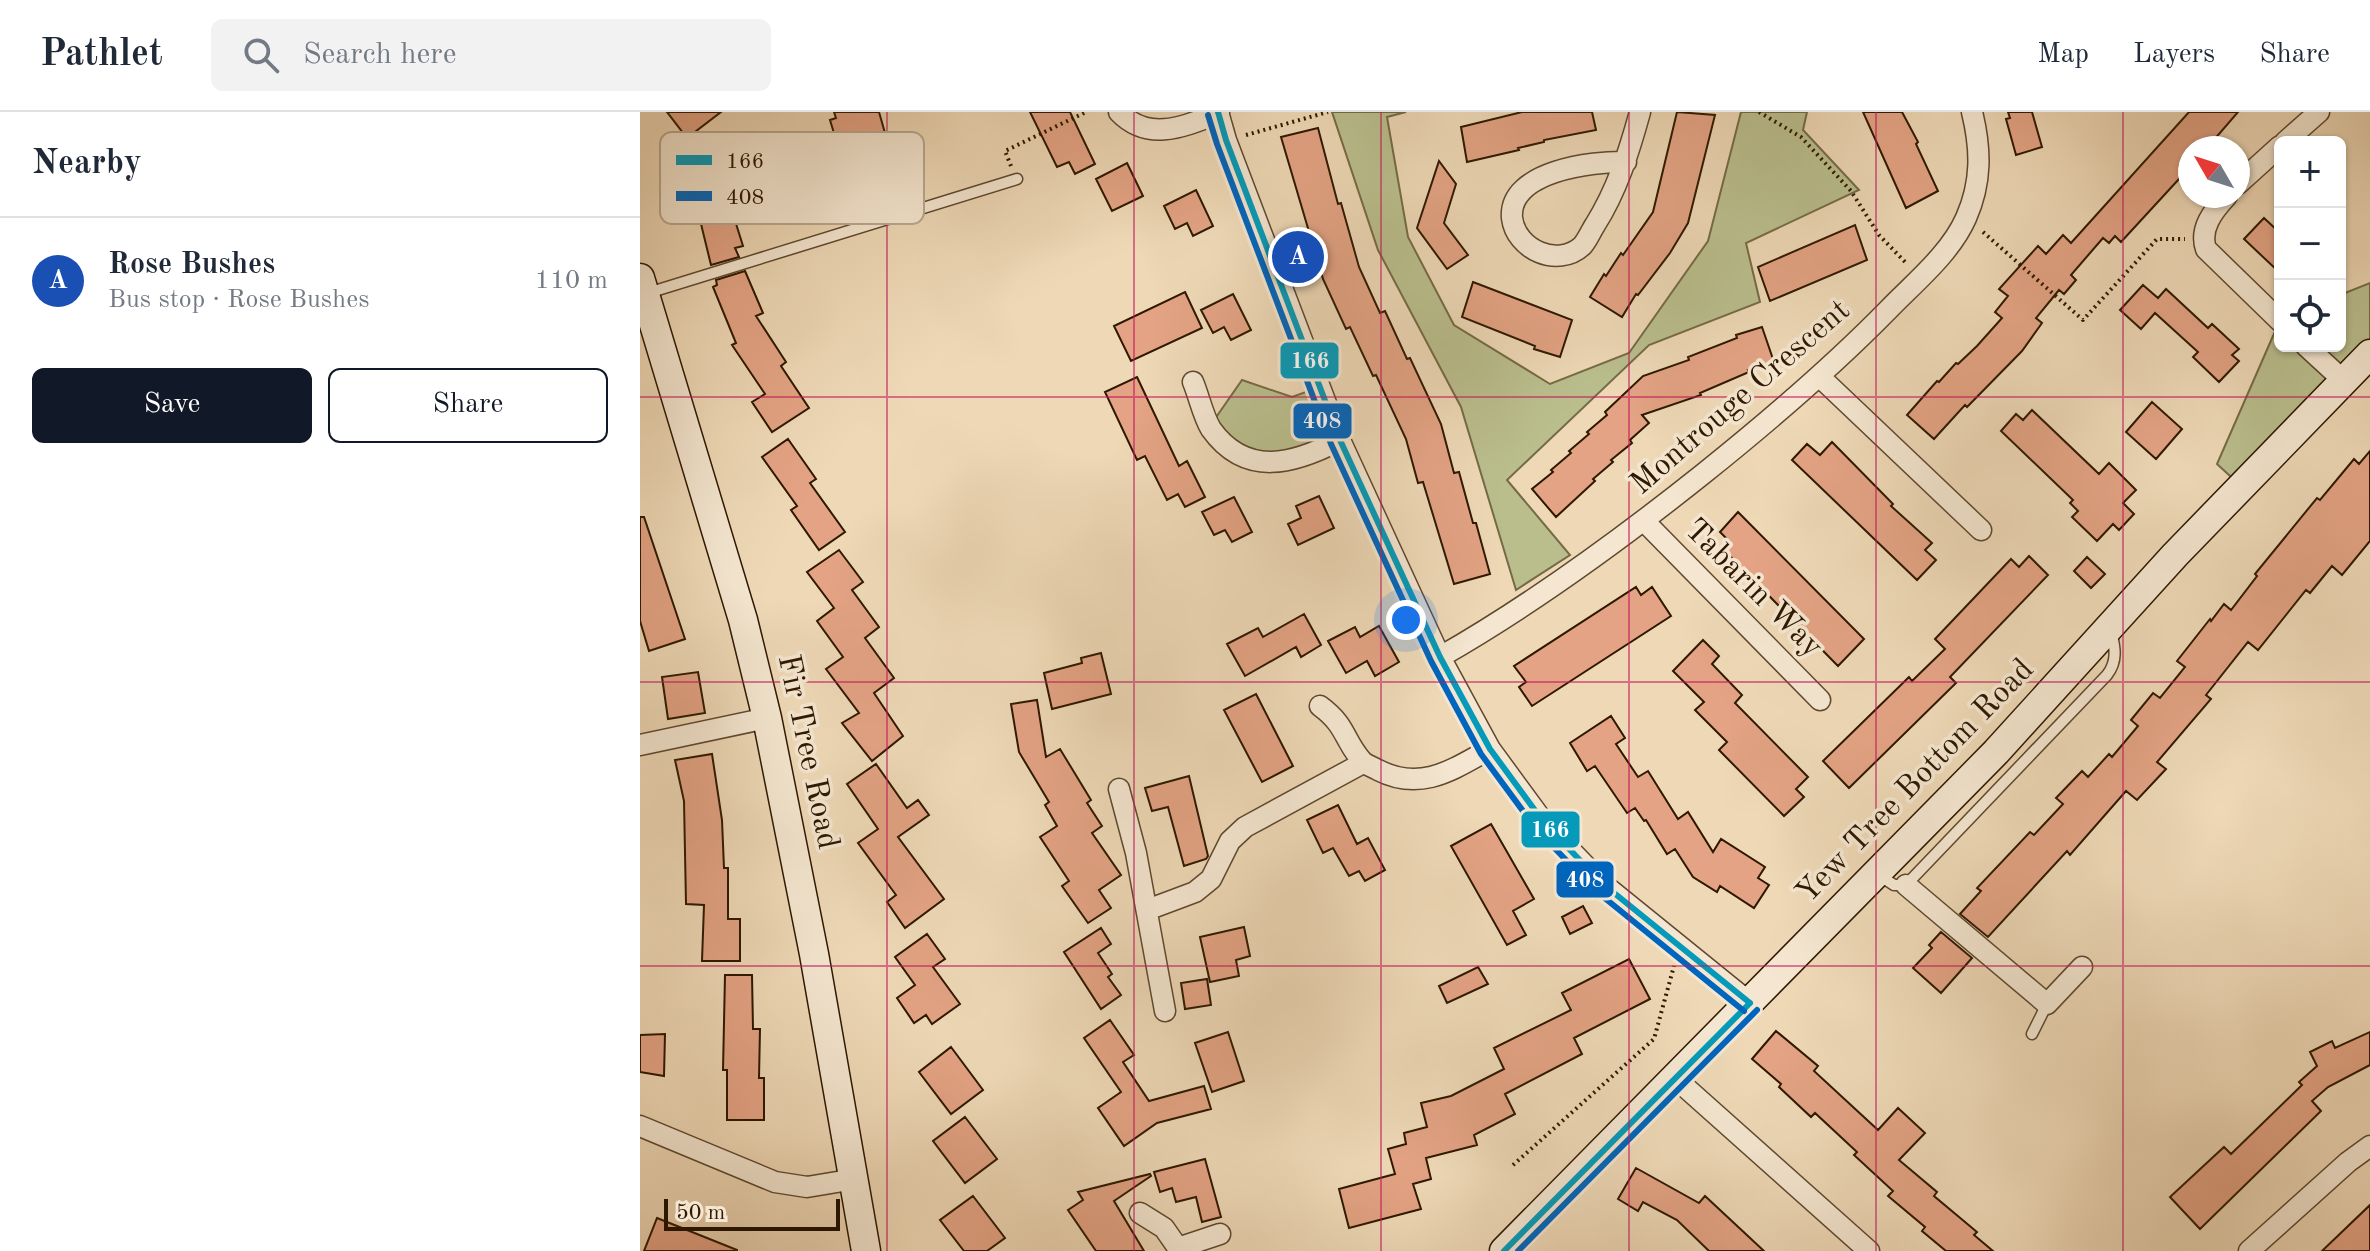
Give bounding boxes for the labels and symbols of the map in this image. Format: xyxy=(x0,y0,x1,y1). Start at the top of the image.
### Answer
legend xyxy=(660,132,924,224)
north arrow xyxy=(2178,136,2250,208)
text: 166 xyxy=(726,151,764,173)
text: 408 xyxy=(726,187,764,209)
pin: A xyxy=(1272,227,1324,287)
street label: Montrouge Crescent xyxy=(1625,295,1857,501)
line badge: 166 xyxy=(1279,341,1340,380)
text: 166 xyxy=(1291,351,1329,373)
line badge: 408 xyxy=(1292,402,1353,440)
text: 408 xyxy=(1303,411,1341,433)
street label: Tabarin Way xyxy=(1678,514,1828,664)
your location xyxy=(1386,600,1426,640)
street label: Fir Tree Road xyxy=(771,652,843,852)
street label: Yew Tree Bottom Road xyxy=(1791,654,2041,910)
line badge: 166 xyxy=(1520,810,1581,849)
text: 166 xyxy=(1531,820,1569,842)
line badge: 408 xyxy=(1555,860,1615,899)
text: 408 xyxy=(1566,870,1604,892)
scale bar xyxy=(664,1195,840,1231)

